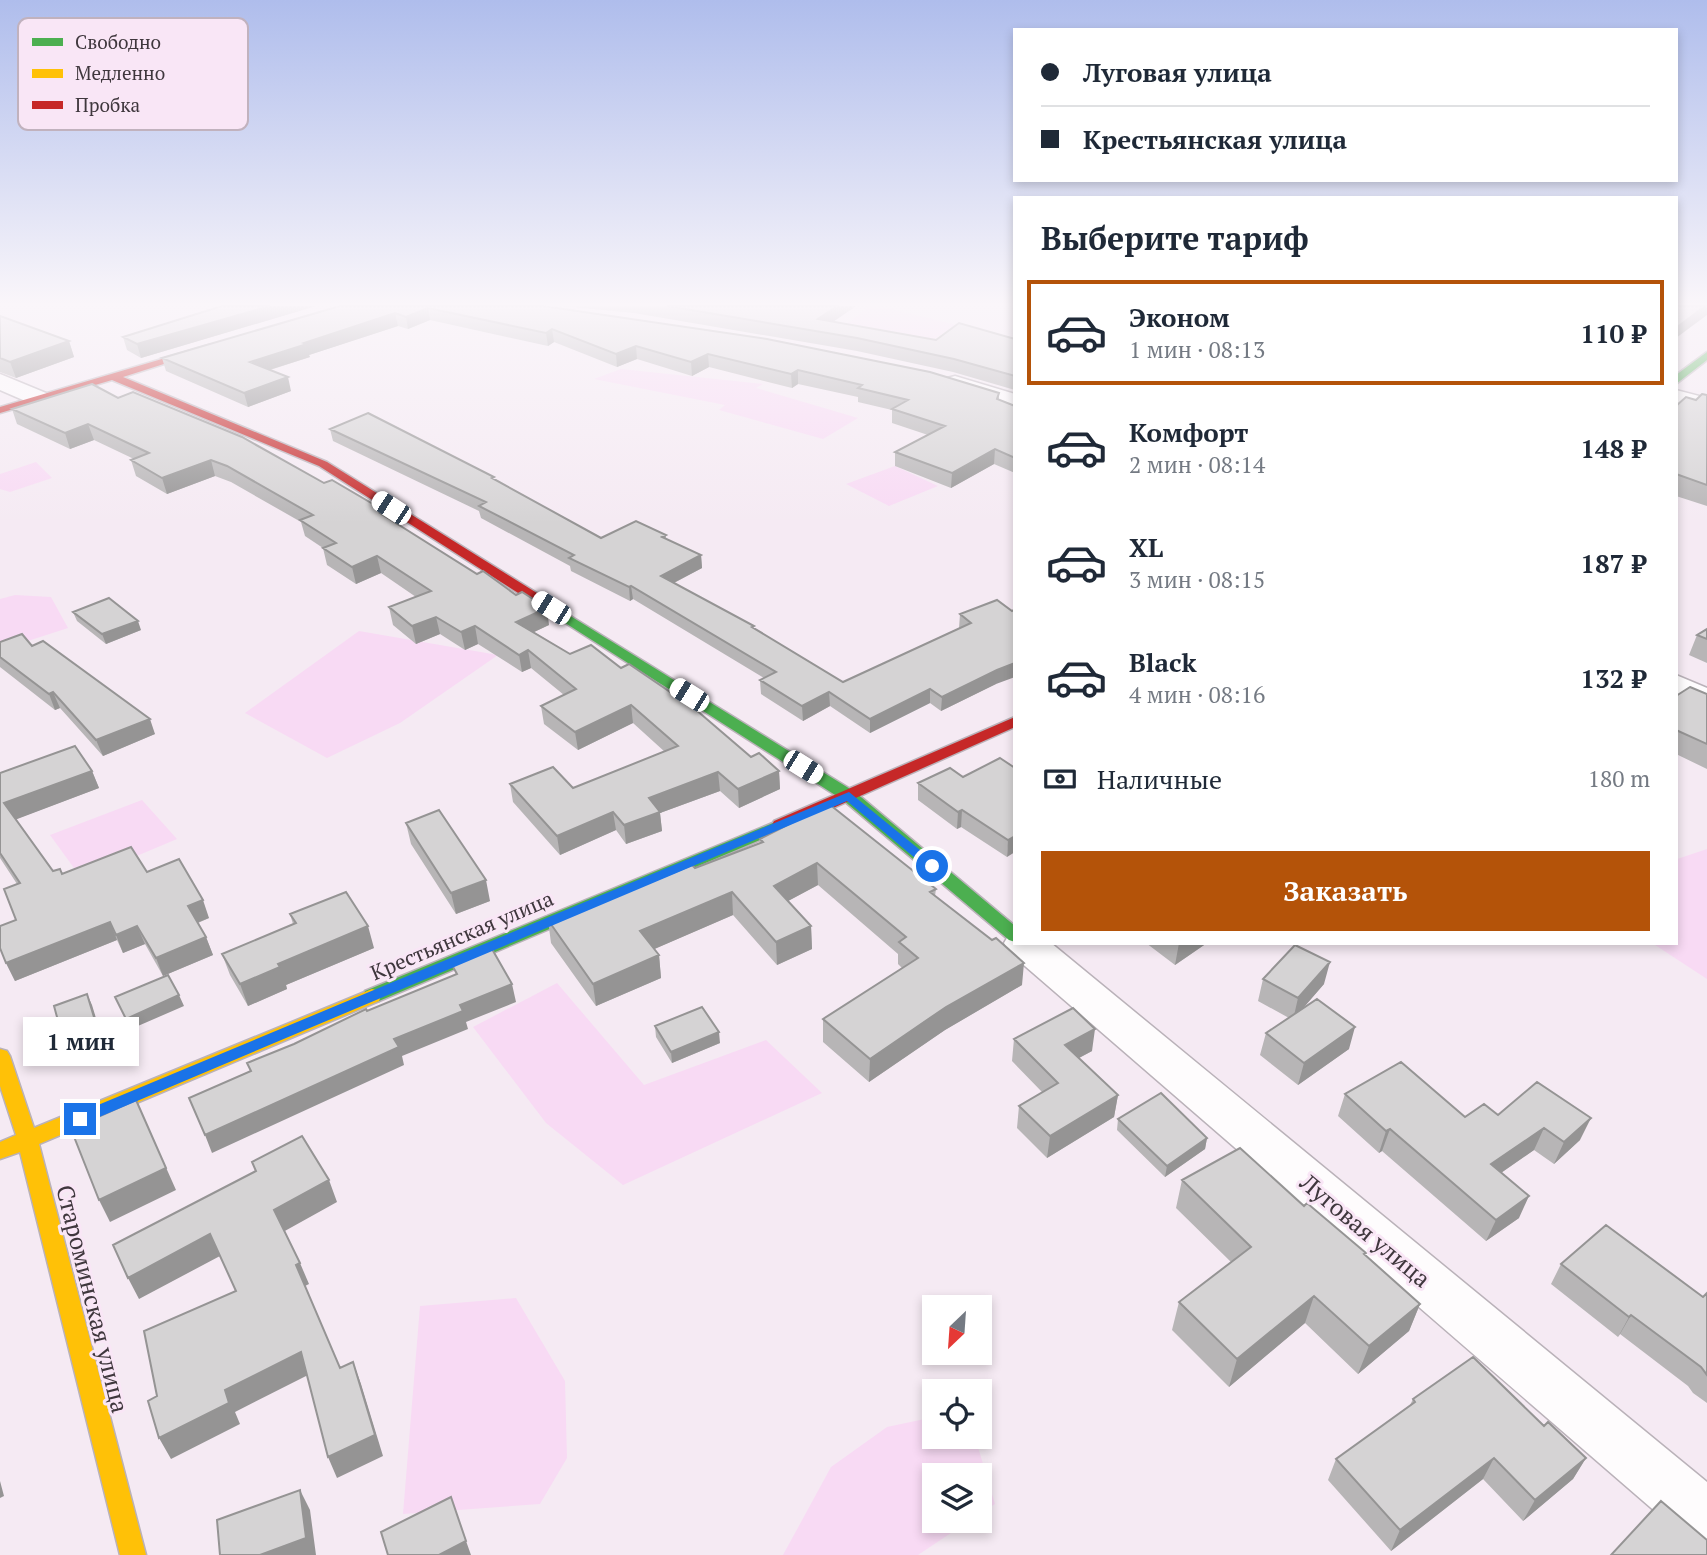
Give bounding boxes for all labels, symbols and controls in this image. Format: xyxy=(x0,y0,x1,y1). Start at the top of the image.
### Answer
legend xyxy=(18,18,248,130)
text: Свободно xyxy=(75,29,161,54)
text: Луговая улица xyxy=(1083,55,1272,89)
text: Медленно xyxy=(75,60,165,85)
text: Пробка xyxy=(75,92,140,117)
text: Крестьянская улица xyxy=(1083,122,1347,156)
text: Выберите тариф xyxy=(1041,217,1309,259)
text: Эконом xyxy=(1129,300,1230,334)
icon: car xyxy=(1045,301,1108,364)
text: 110 ₽ xyxy=(1580,316,1646,350)
text: 1 мин · 08:13 xyxy=(1129,334,1265,365)
text: Комфорт xyxy=(1129,415,1248,449)
icon: car xyxy=(1045,416,1108,479)
text: 148 ₽ xyxy=(1580,431,1646,465)
text: 2 мин · 08:14 xyxy=(1129,449,1265,480)
car xyxy=(368,488,415,528)
text: XL xyxy=(1129,530,1163,564)
icon: car xyxy=(1045,531,1108,594)
text: 187 ₽ xyxy=(1580,546,1646,580)
text: 3 мин · 08:15 xyxy=(1129,564,1265,595)
car xyxy=(528,588,575,628)
text: Black xyxy=(1129,645,1197,679)
icon: car xyxy=(1045,646,1108,709)
text: 132 ₽ xyxy=(1580,661,1646,695)
car xyxy=(666,675,713,715)
text: 4 мин · 08:16 xyxy=(1129,679,1265,710)
car xyxy=(780,747,827,787)
icon: cash xyxy=(1041,760,1079,798)
text: Наличные xyxy=(1097,762,1222,796)
text: 180 m xyxy=(1588,763,1650,794)
route start xyxy=(916,850,948,882)
button: Заказать xyxy=(1041,851,1650,931)
street label: Крестьянская улица xyxy=(366,884,558,986)
callout: 1 мин xyxy=(22,1018,138,1066)
text: 1 мин xyxy=(47,1026,115,1057)
route end xyxy=(64,1103,96,1135)
street label: Луговая улица xyxy=(1293,1166,1438,1294)
street label: Староминская улица xyxy=(49,1182,137,1416)
north arrow xyxy=(922,1295,992,1365)
map controls xyxy=(922,1295,992,1533)
button: locate xyxy=(922,1379,992,1449)
button: layers xyxy=(922,1463,992,1533)

